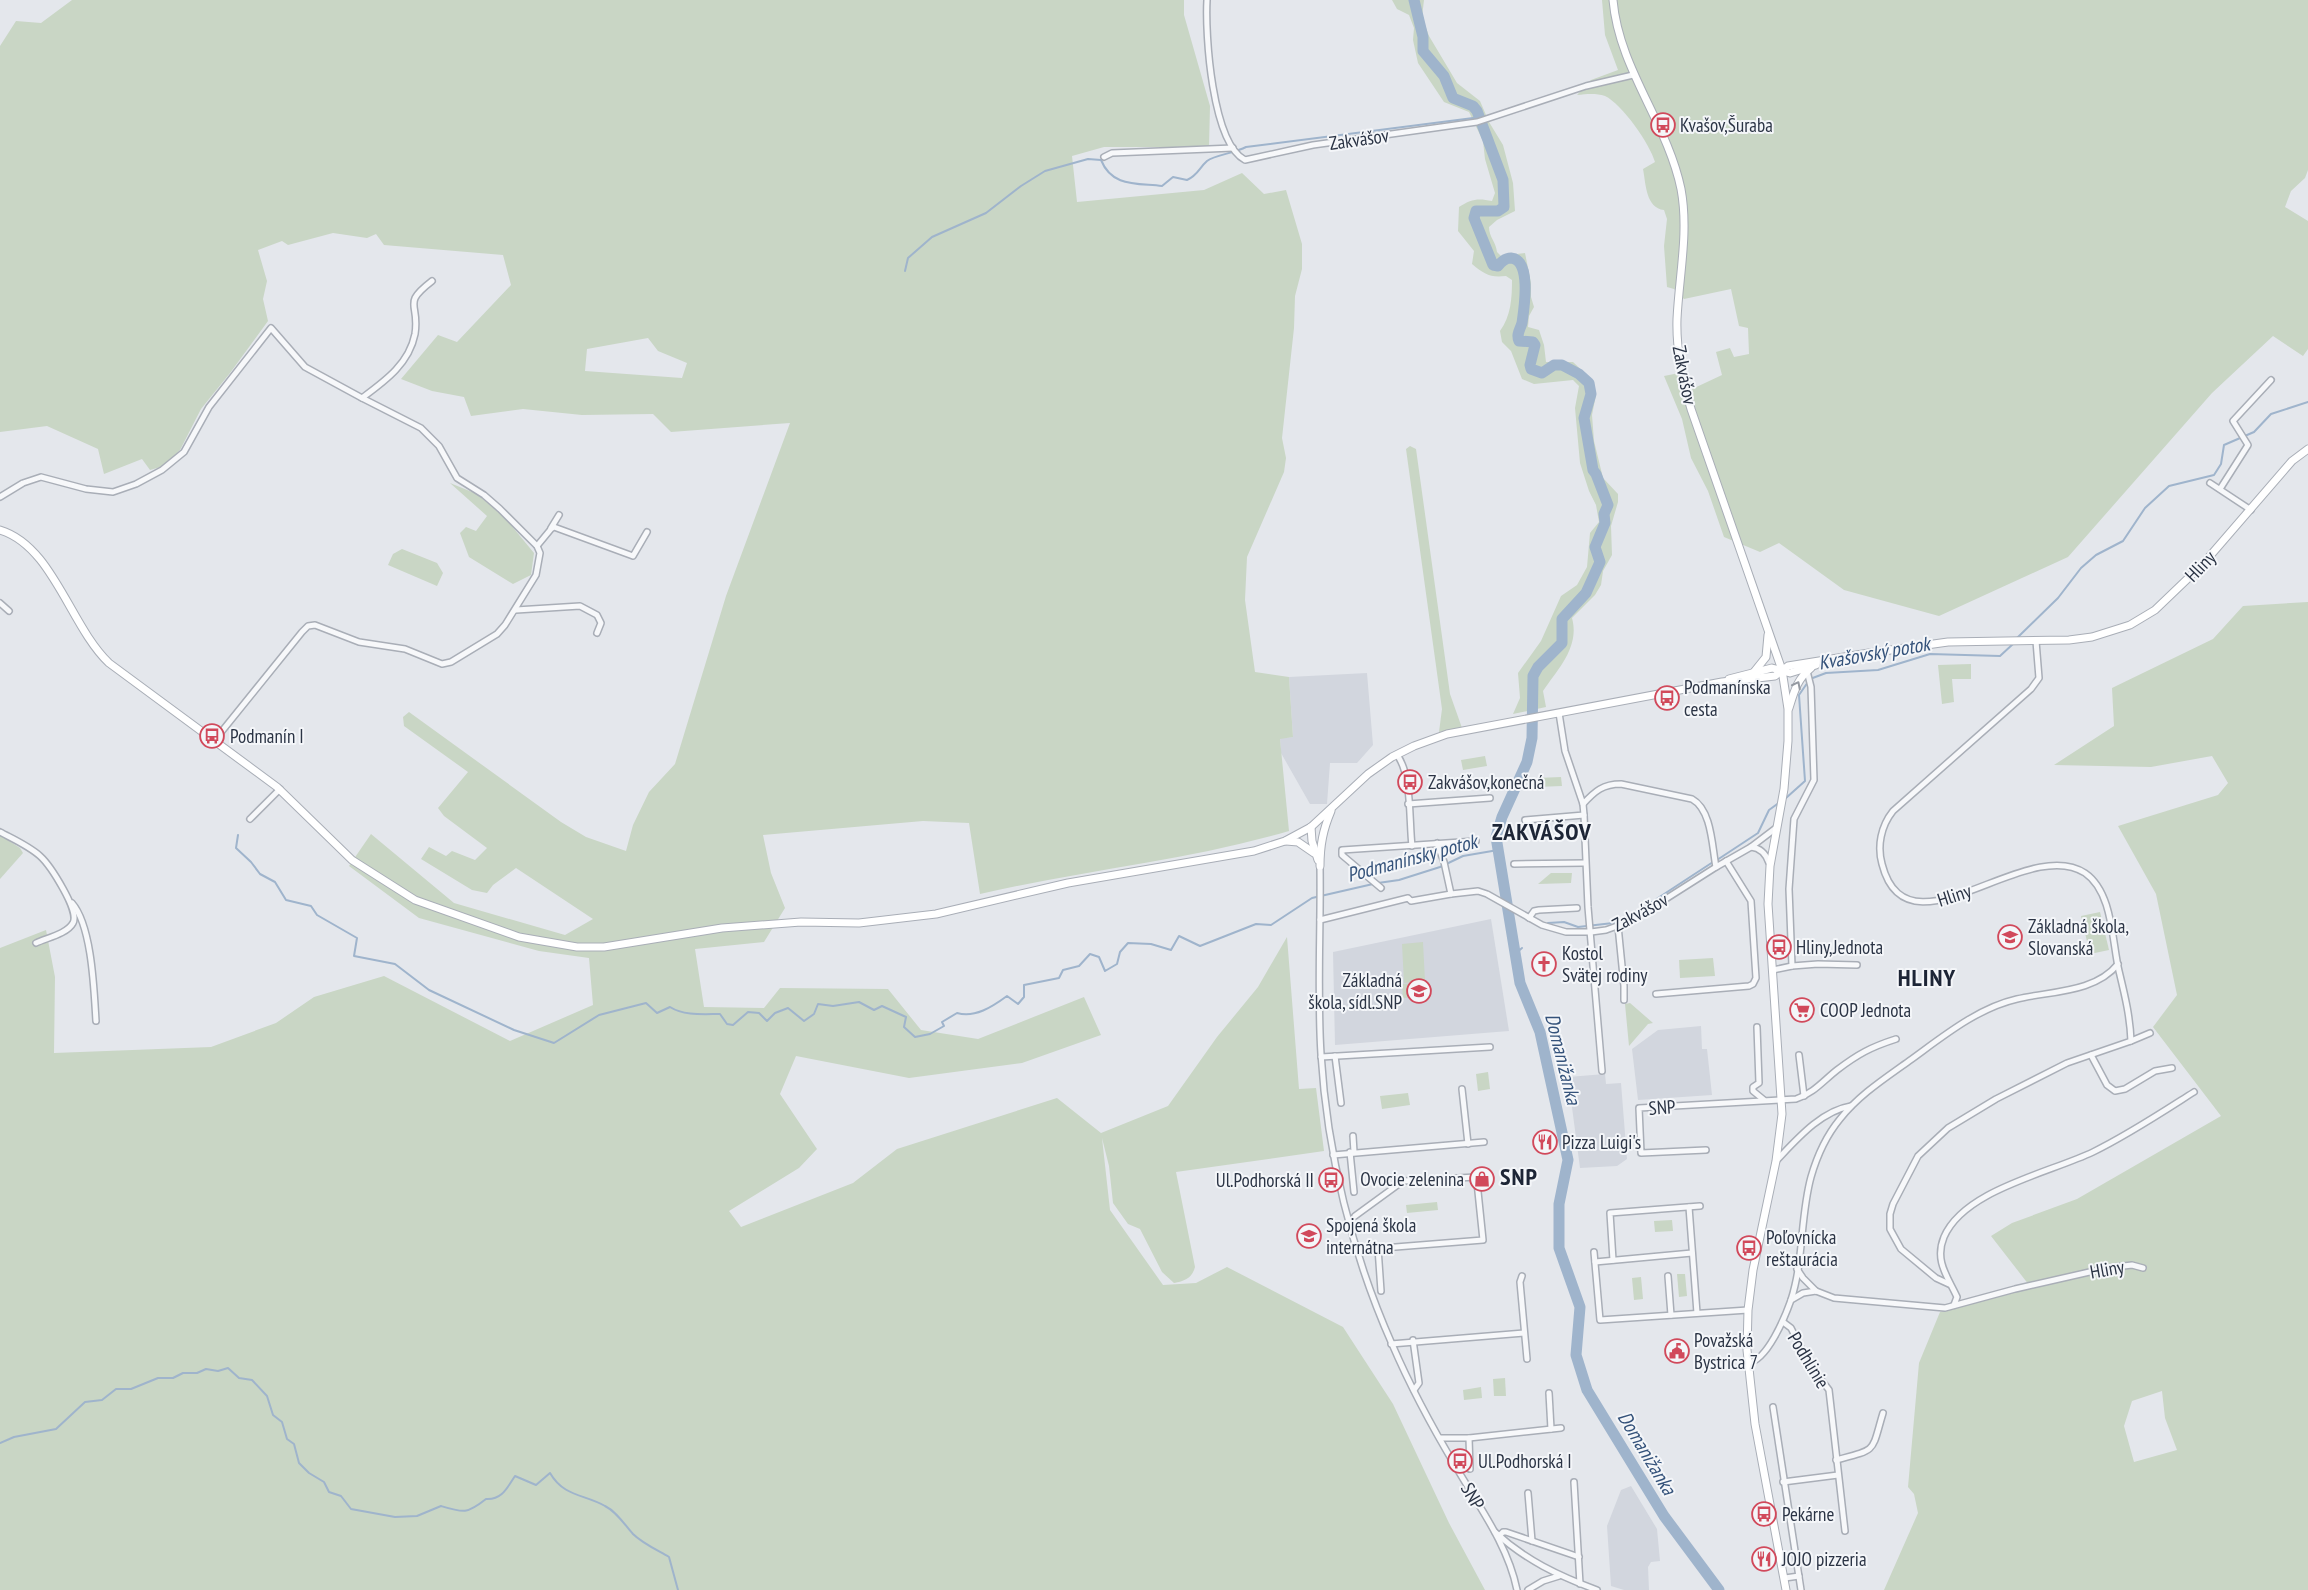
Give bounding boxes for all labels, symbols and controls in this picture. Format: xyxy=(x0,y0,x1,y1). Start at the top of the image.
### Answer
bus stop icon: Kvašov,Šuraba xyxy=(1650,112,1676,138)
place label: Kvašov,Šuraba xyxy=(1680,113,1773,137)
street label: Zakvášov xyxy=(1328,123,1391,155)
street label: Zakvášov xyxy=(1668,343,1703,407)
street label: Hliny xyxy=(2179,545,2221,587)
water label: Kvašovský potok xyxy=(1816,630,1934,676)
place label: Podmanínska cesta xyxy=(1684,675,1771,721)
one-way arrow xyxy=(1791,682,1801,691)
bus stop icon: Podmanínska cesta xyxy=(1654,685,1680,711)
bus stop icon: Podmanín I xyxy=(199,723,225,749)
place label: Podmanín I xyxy=(230,724,304,748)
bus stop icon: Zakvášov,konečná xyxy=(1397,769,1423,795)
place label: Zakvášov,konečná xyxy=(1428,770,1544,794)
district label: ZAKVÁŠOV xyxy=(1492,816,1592,847)
water label: Podmanínsky potok xyxy=(1344,828,1482,888)
street label: Hliny xyxy=(1934,878,1975,912)
street label: Zakvášov xyxy=(1608,887,1673,937)
place label: Základná škola, Slovanská xyxy=(2028,914,2129,960)
school or university icon: Základná škola, Slovanská xyxy=(1997,924,2023,950)
bus stop icon: Hliny,Jednota xyxy=(1766,934,1792,960)
place label: Hliny,Jednota xyxy=(1796,935,1883,959)
place label: Kostol Svätej rodiny xyxy=(1562,941,1648,987)
church icon: Kostol Svätej rodiny xyxy=(1531,951,1557,977)
district label: HLINY xyxy=(1898,962,1956,993)
place label: Základná škola, sídl.SNP xyxy=(1308,968,1402,1014)
school or university icon: Základná škola, sídl.SNP xyxy=(1406,978,1432,1004)
supermarket icon: COOP Jednota xyxy=(1789,997,1815,1023)
place label: COOP Jednota xyxy=(1820,998,1911,1022)
water label: Domanižanka xyxy=(1539,1011,1587,1108)
street label: SNP xyxy=(1648,1094,1677,1120)
restaurant icon: Pizza Luigi's xyxy=(1532,1129,1558,1155)
place label: Pizza Luigi's xyxy=(1562,1130,1641,1154)
district label: SNP xyxy=(1500,1161,1538,1192)
shop icon: Ovocie zelenina xyxy=(1469,1166,1495,1192)
bus stop icon: Ul.Podhorská II xyxy=(1318,1167,1344,1193)
place label: Ovocie zelenina xyxy=(1360,1167,1464,1191)
place label: Ul.Podhorská II xyxy=(1216,1168,1314,1192)
place label: Spojená škola internátna xyxy=(1326,1213,1416,1259)
school or university icon: Spojená škola internátna xyxy=(1296,1223,1322,1249)
place label: Poľovnícka reštaurácia xyxy=(1766,1225,1838,1271)
bus stop icon: Poľovnícka reštaurácia xyxy=(1736,1235,1762,1261)
street label: Hliny xyxy=(2088,1254,2127,1284)
street label: Podhlinie xyxy=(1783,1327,1835,1393)
place label: Považská Bystrica 7 xyxy=(1694,1328,1758,1374)
public building icon: Považská Bystrica 7 xyxy=(1664,1338,1690,1364)
water label: Domanižanka xyxy=(1612,1406,1683,1500)
bus stop icon: Ul.Podhorská I xyxy=(1447,1448,1473,1474)
place label: Ul.Podhorská I xyxy=(1478,1449,1572,1473)
street label: SNP xyxy=(1456,1478,1490,1514)
bus stop icon: Pekárne xyxy=(1751,1501,1777,1527)
place label: Pekárne xyxy=(1782,1502,1834,1526)
restaurant icon: JOJO pizzeria xyxy=(1751,1546,1777,1572)
place label: JOJO pizzeria xyxy=(1781,1547,1867,1571)

